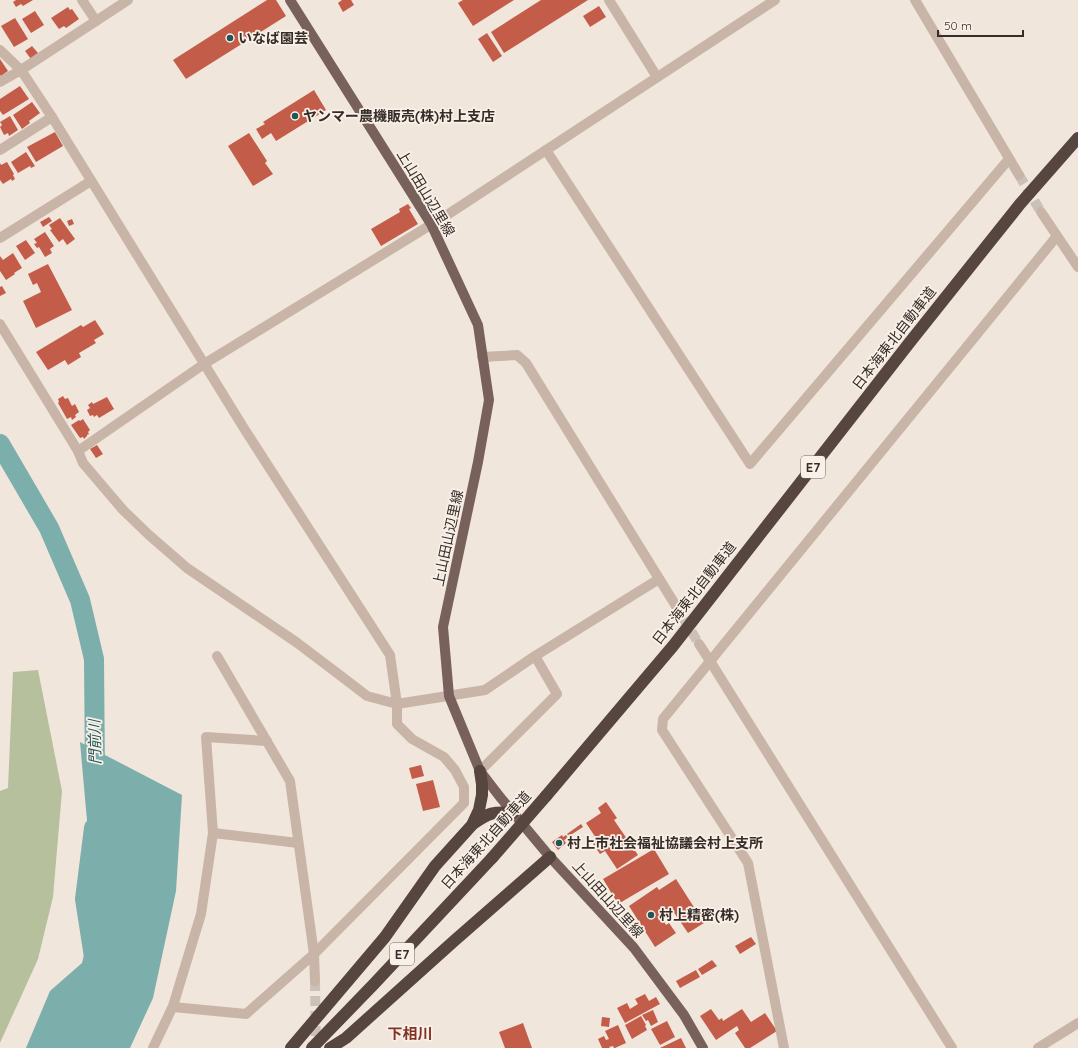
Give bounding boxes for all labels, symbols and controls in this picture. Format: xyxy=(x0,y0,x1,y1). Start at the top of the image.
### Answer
scale bar xyxy=(938,12,1023,38)
text: 50 m xyxy=(944,18,972,33)
place label: いなば園芸 xyxy=(238,29,308,47)
marker: いなば園芸 xyxy=(225,33,235,43)
place label: ヤンマー農機販売(株)村上支店 xyxy=(303,107,495,125)
marker: ヤンマー農機販売(株)村上支店 xyxy=(290,111,300,121)
street label: 上山田山辺里線 xyxy=(393,146,459,240)
street label: 日本海東北自動車道 xyxy=(848,283,940,393)
road number: E7 xyxy=(801,456,825,478)
street label: 上山田山辺里線 xyxy=(429,488,467,588)
street label: 日本海東北自動車道 xyxy=(648,538,740,648)
water label: 門前川 xyxy=(85,717,104,765)
street label: 日本海東北自動車道 xyxy=(437,787,535,893)
place label: 村上市社会福祉協議会村上支所 xyxy=(567,834,763,852)
marker: 村上市社会福祉協議会村上支所 xyxy=(554,838,564,848)
street label: 上山田山辺里線 xyxy=(569,857,647,941)
place label: 村上精密(株) xyxy=(659,906,739,924)
marker: 村上精密(株) xyxy=(646,910,656,920)
road number: E7 xyxy=(390,943,414,965)
district label: 下相川 xyxy=(387,1024,433,1043)

